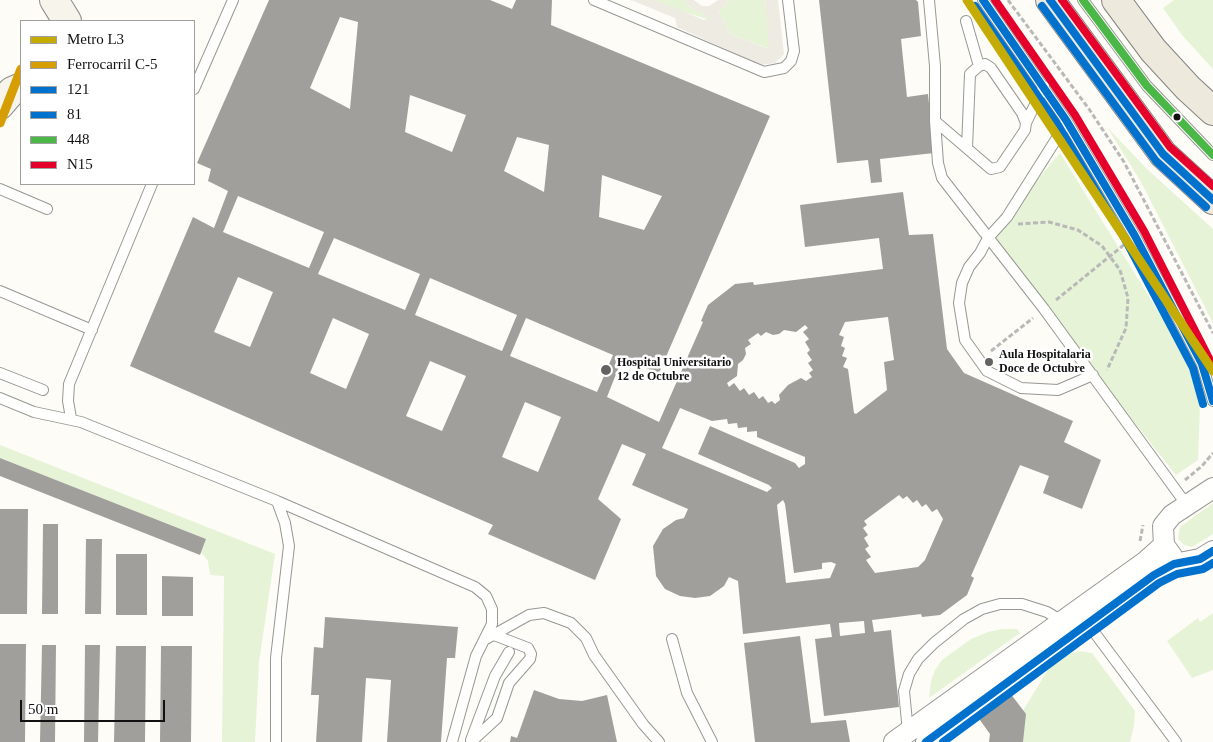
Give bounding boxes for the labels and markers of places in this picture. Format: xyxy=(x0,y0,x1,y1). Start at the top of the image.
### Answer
unlabelled marker xyxy=(1172,112,1182,122)
place label: Aula Hospitalaria Doce de Octubre xyxy=(999,348,1091,376)
place label: Hospital Universitario 12 de Octubre xyxy=(617,356,731,384)
marker: Aula Hospitalaria Doce de Octubre xyxy=(983,356,995,368)
marker: Hospital Universitario 12 de Octubre xyxy=(599,363,613,377)

